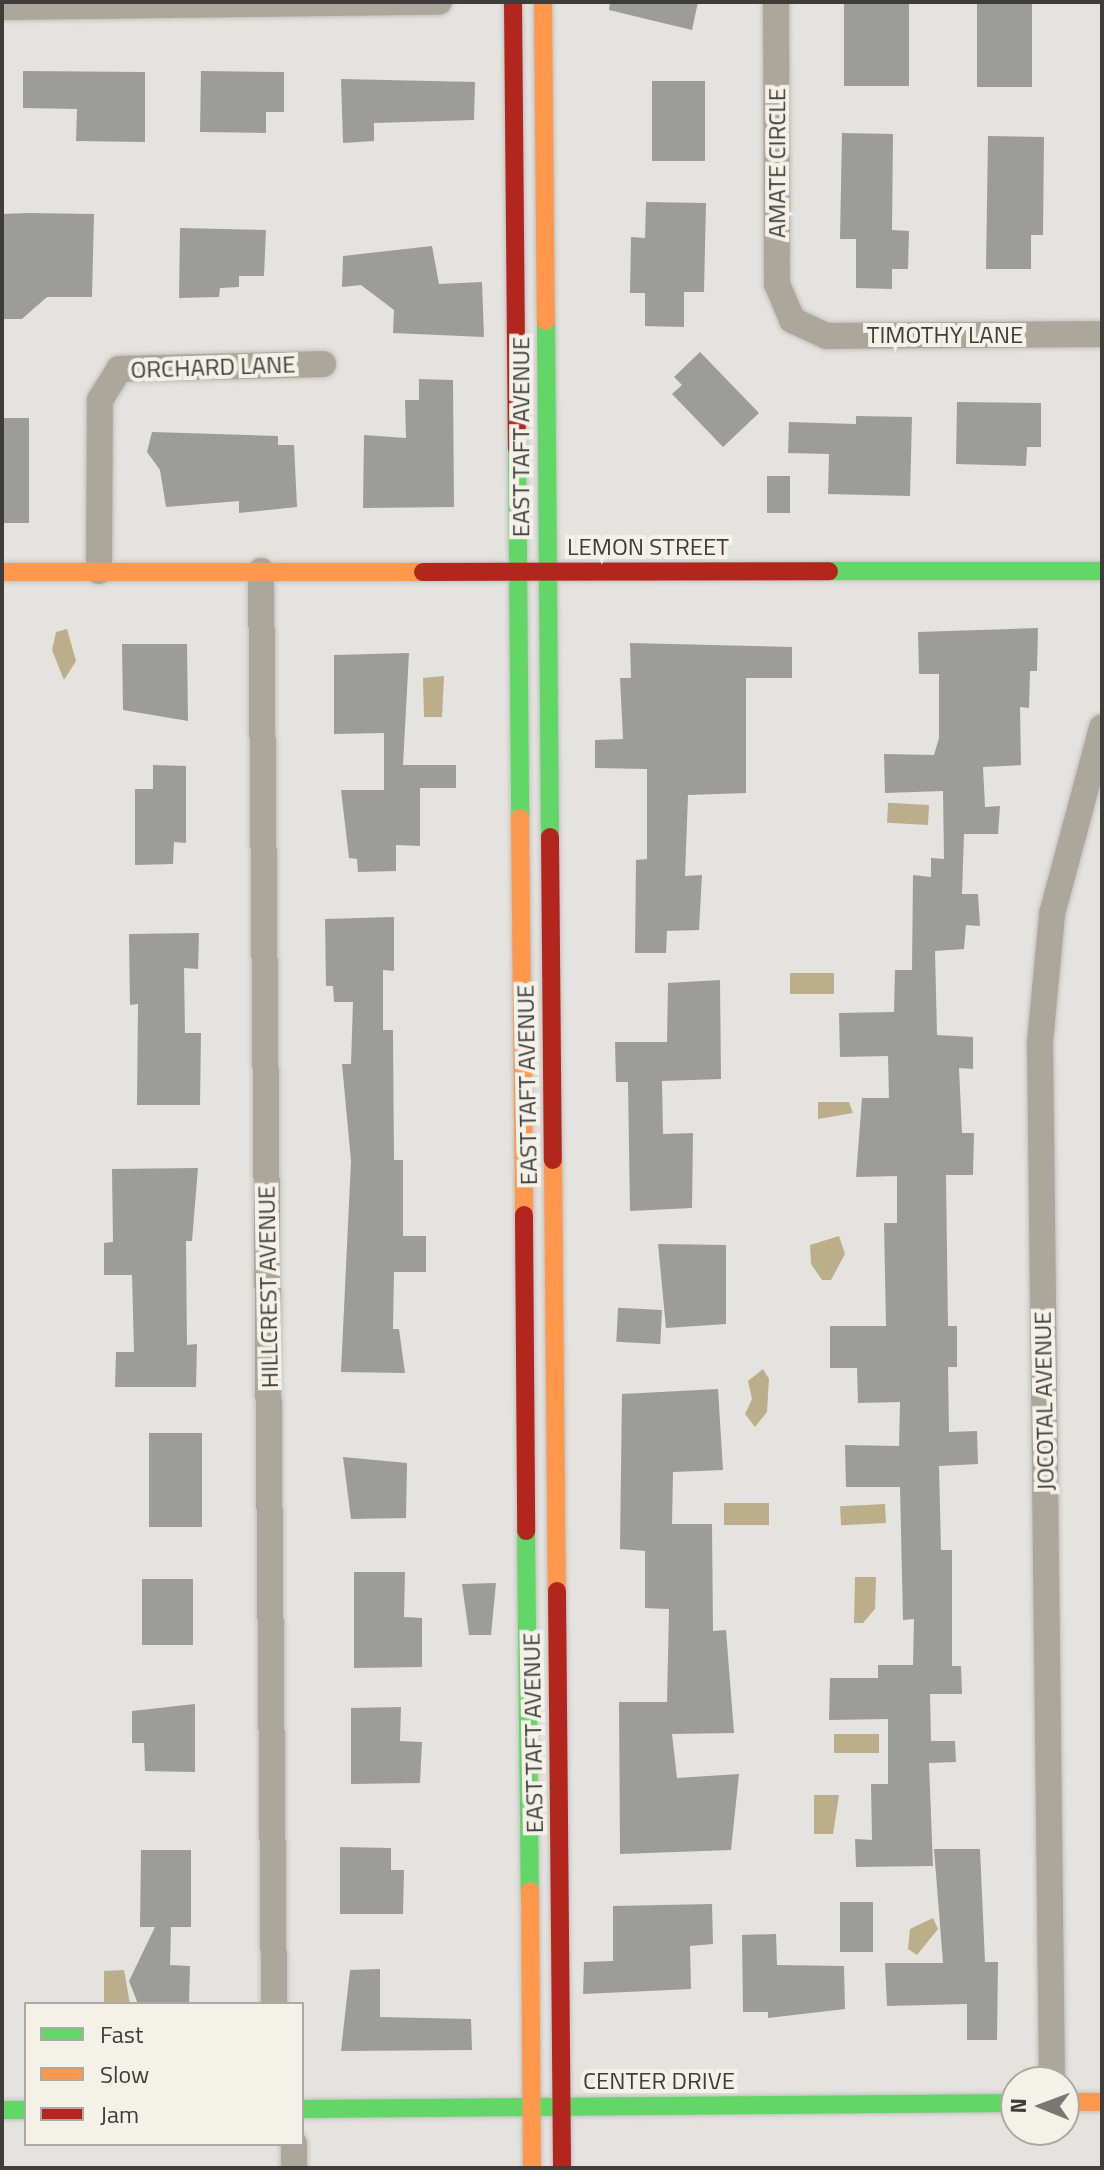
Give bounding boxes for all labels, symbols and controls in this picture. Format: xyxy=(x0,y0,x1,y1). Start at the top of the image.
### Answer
street label: AMATE CIRCLE xyxy=(763,88,791,238)
street label: TIMOTHY LANE xyxy=(867,321,1023,349)
street label: EAST TAFT AVENUE xyxy=(507,337,535,537)
street label: ORCHARD LANE xyxy=(130,350,296,384)
street label: LEMON STREET xyxy=(567,533,729,561)
street label: EAST TAFT AVENUE xyxy=(511,985,543,1185)
street label: HILLCREST AVENUE xyxy=(252,1186,284,1388)
street label: JOCOTAL AVENUE xyxy=(1028,1311,1060,1491)
street label: EAST TAFT AVENUE xyxy=(517,1633,549,1833)
legend xyxy=(24,2002,304,2146)
text: Fast xyxy=(100,2016,143,2052)
text: Slow xyxy=(100,2056,149,2092)
north arrow xyxy=(1000,2066,1080,2146)
street label: CENTER DRIVE xyxy=(583,2067,735,2095)
text: Jam xyxy=(100,2096,139,2132)
text: N xyxy=(1001,2098,1035,2114)

